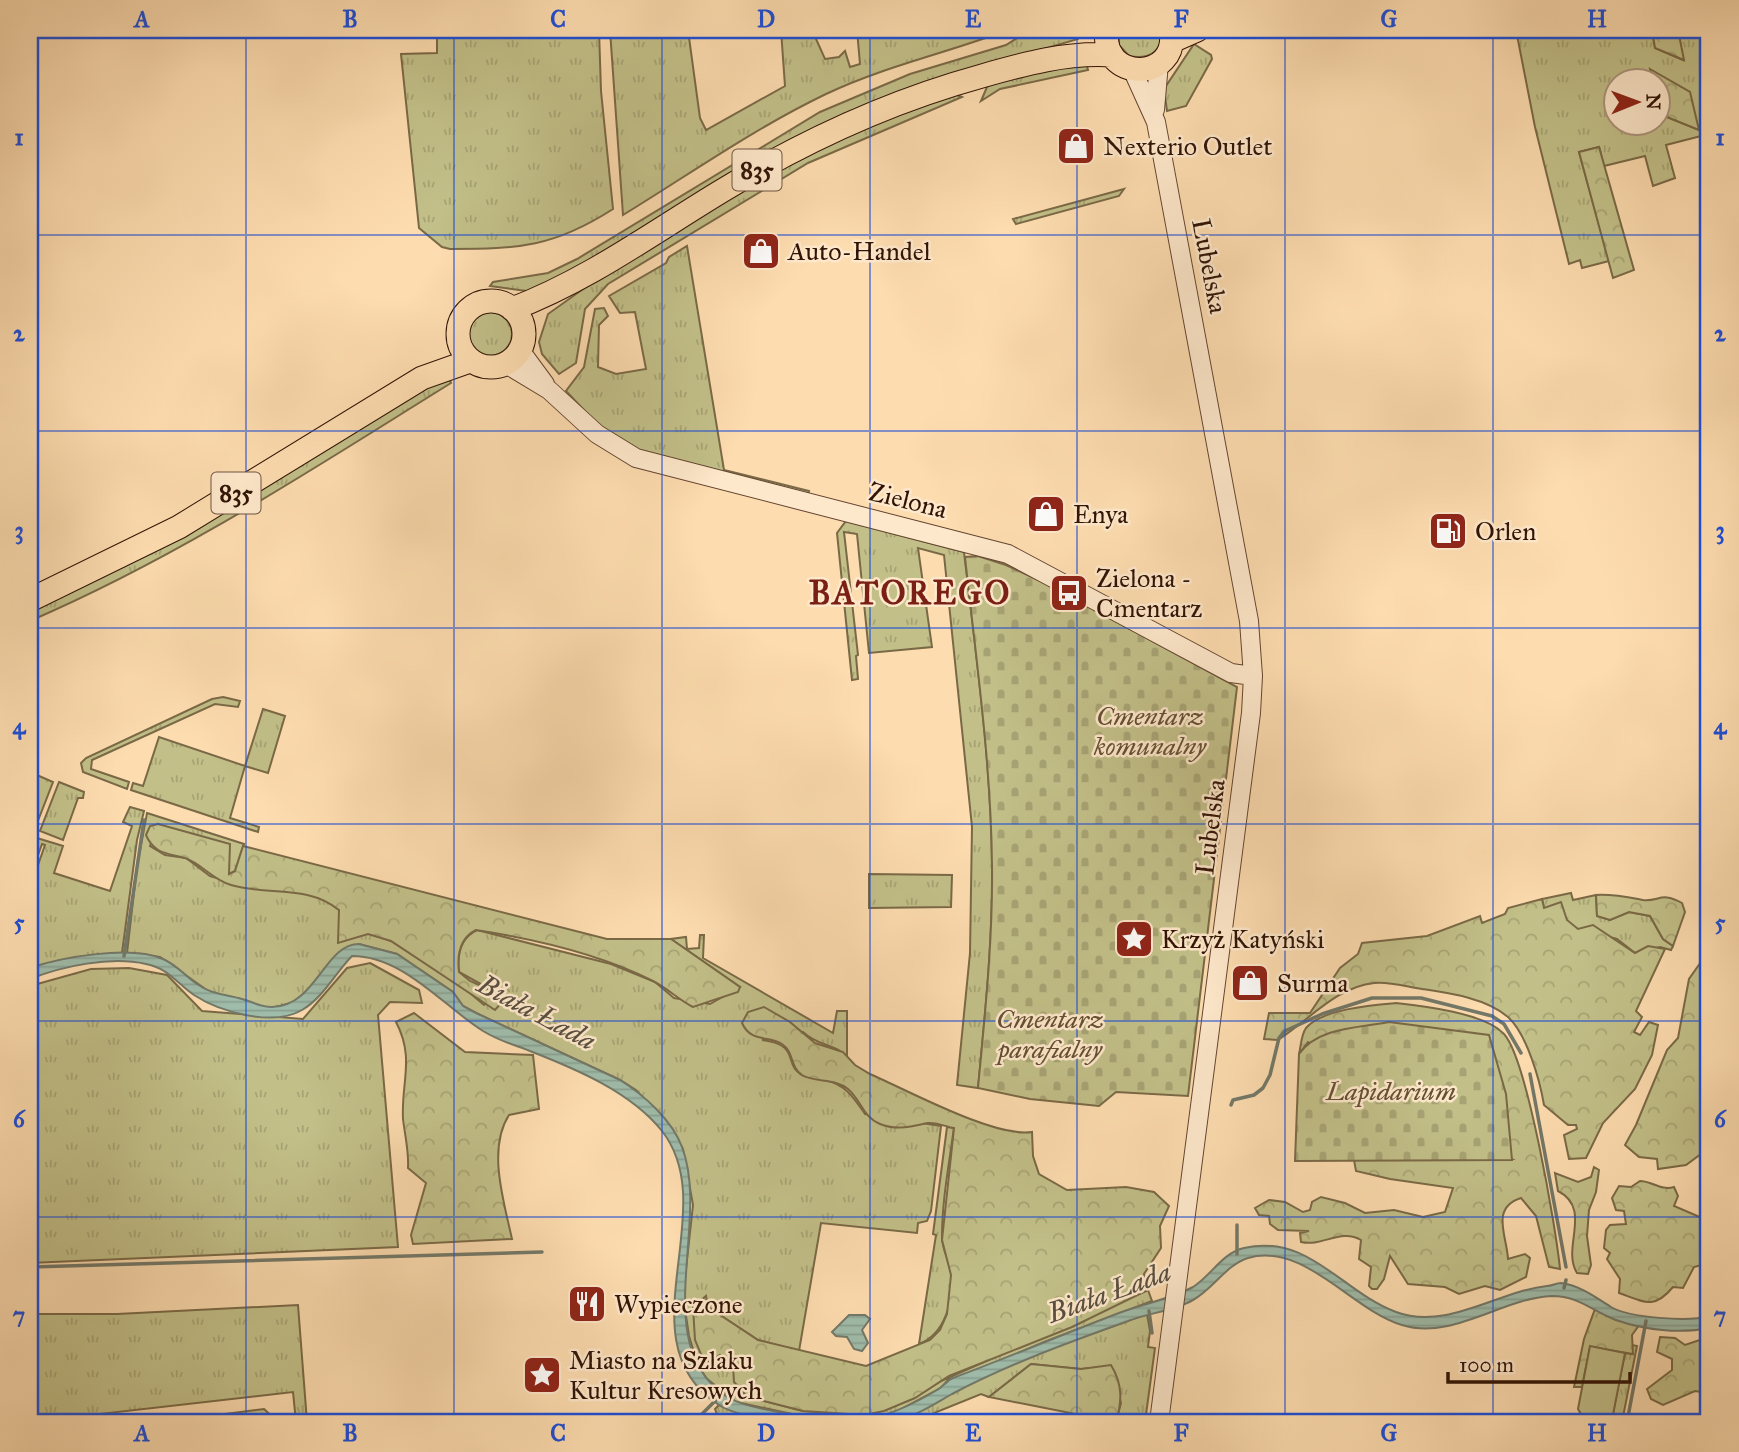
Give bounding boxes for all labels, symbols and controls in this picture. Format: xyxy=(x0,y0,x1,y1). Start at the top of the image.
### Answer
text: A xyxy=(132,5,150,33)
text: B xyxy=(342,5,358,33)
text: C xyxy=(550,5,566,33)
text: D xyxy=(757,5,775,33)
text: E xyxy=(965,5,982,33)
text: F xyxy=(1173,5,1189,33)
text: G xyxy=(1381,5,1398,33)
text: H xyxy=(1587,5,1607,33)
north arrow xyxy=(1602,66,1672,136)
text: N xyxy=(1642,93,1665,110)
text: 1 xyxy=(14,123,24,151)
text: 1 xyxy=(1715,123,1725,151)
shop icon: Nexterio Outlet xyxy=(1055,125,1097,167)
place label: Nexterio Outlet xyxy=(1103,130,1273,162)
road number: 835 xyxy=(732,150,782,190)
street label: Lubelska xyxy=(1185,216,1235,316)
shop icon: Auto-Handel xyxy=(740,230,782,272)
place label: Auto-Handel xyxy=(787,235,931,267)
text: 2 xyxy=(13,319,25,347)
text: 2 xyxy=(1714,319,1726,347)
road number: 835 xyxy=(212,472,260,514)
street label: Zielona xyxy=(866,475,950,525)
shop icon: Enya xyxy=(1025,493,1067,535)
place label: Enya xyxy=(1073,498,1128,530)
fuel station icon: Orlen xyxy=(1427,510,1469,552)
place label: Orlen xyxy=(1475,515,1536,547)
text: 3 xyxy=(14,516,24,545)
text: 3 xyxy=(1715,516,1725,545)
place label: Zielona - Cmentarz xyxy=(1096,562,1202,624)
bus stop icon: Zielona - Cmentarz xyxy=(1048,572,1090,614)
district label: BATOREGO xyxy=(809,573,1011,613)
park label: Cmentarz komunalny xyxy=(1093,700,1207,762)
text: 4 xyxy=(13,712,27,740)
text: 4 xyxy=(1714,712,1728,740)
street label: Lubelska xyxy=(1188,777,1232,877)
text: 5 xyxy=(14,908,25,936)
text: 5 xyxy=(1715,908,1726,936)
place icon: Krzyż Katyński xyxy=(1113,918,1155,960)
place label: Krzyż Katyński xyxy=(1161,923,1324,955)
shop icon: Surma xyxy=(1229,962,1271,1004)
water label: Biała Łada xyxy=(470,965,602,1058)
place label: Surma xyxy=(1277,967,1348,999)
park label: Cmentarz parafialny xyxy=(994,1003,1104,1066)
park label: Lapidarium xyxy=(1325,1075,1456,1108)
text: 6 xyxy=(13,1105,26,1133)
text: 6 xyxy=(1714,1105,1727,1133)
water label: Biała Łada xyxy=(1040,1253,1176,1331)
restaurant icon: Wypieczone xyxy=(566,1283,608,1325)
place label: Wypieczone xyxy=(614,1288,743,1320)
text: 7 xyxy=(13,1301,25,1329)
text: 7 xyxy=(1714,1301,1726,1329)
scale bar xyxy=(1448,1340,1630,1384)
place label: Miasto na Szlaku Kultur Kresowych xyxy=(569,1344,763,1406)
text: 100 m xyxy=(1459,1352,1514,1378)
place icon: Miasto na Szlaku Kultur Kresowych xyxy=(521,1354,563,1396)
text: A xyxy=(132,1419,150,1447)
text: B xyxy=(342,1419,358,1447)
text: C xyxy=(550,1419,566,1447)
text: D xyxy=(757,1419,775,1447)
text: E xyxy=(965,1419,982,1447)
text: F xyxy=(1173,1419,1189,1447)
text: G xyxy=(1381,1419,1398,1447)
text: H xyxy=(1587,1419,1607,1447)

